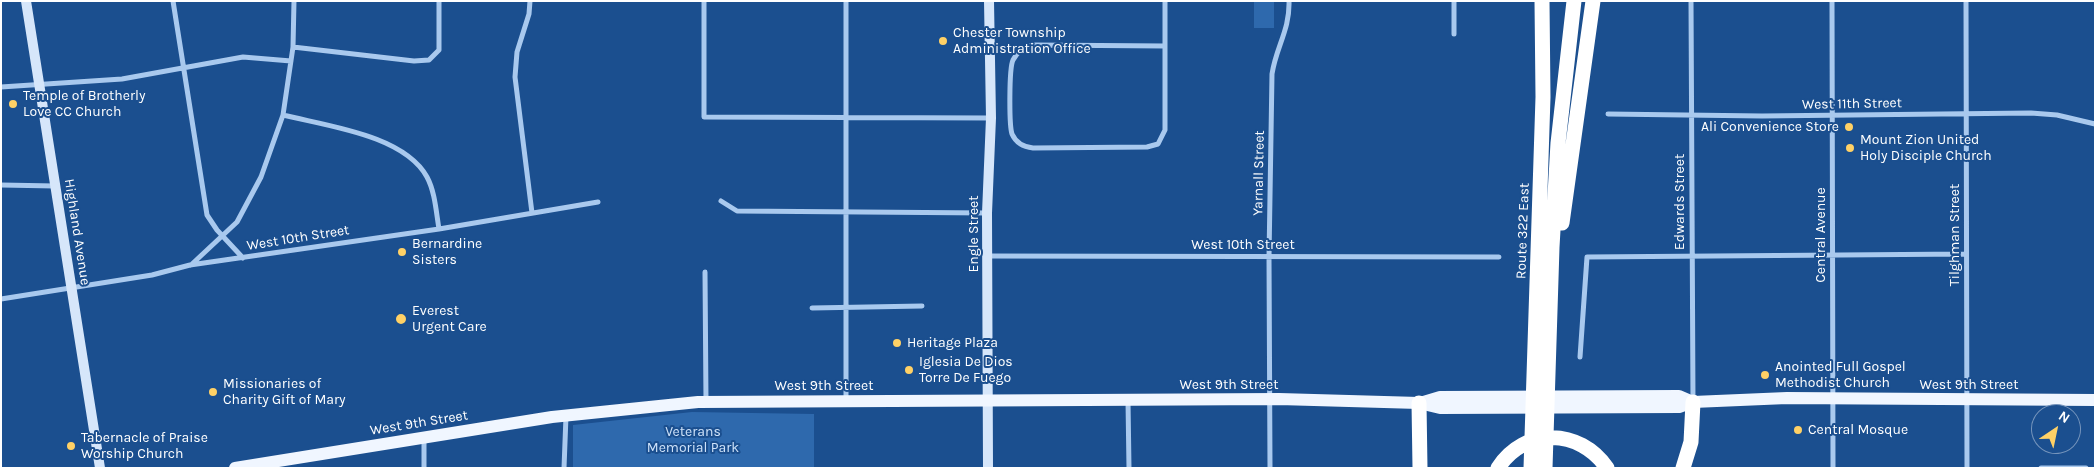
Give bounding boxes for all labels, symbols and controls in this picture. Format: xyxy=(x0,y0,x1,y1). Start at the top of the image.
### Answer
place label: Chester Township Administration Office xyxy=(953,25,1091,58)
marker: Chester Township Administration Office xyxy=(937,35,949,47)
place label: Temple of Brotherly Love CC Church xyxy=(23,88,145,120)
street label: West 11th Street xyxy=(1802,95,1902,113)
marker: Temple of Brotherly Love CC Church xyxy=(7,98,19,110)
place label: Ali Convenience Store xyxy=(1701,119,1839,135)
marker: Ali Convenience Store xyxy=(1843,121,1855,133)
street label: Yarnall Street xyxy=(1250,130,1268,216)
place label: Mount Zion United Holy Disciple Church xyxy=(1860,132,1992,164)
marker: Mount Zion United Holy Disciple Church xyxy=(1844,142,1856,154)
street label: Edwards Street xyxy=(1672,154,1688,250)
street label: Highland Avenue xyxy=(60,178,94,286)
street label: Route 322 East xyxy=(1513,182,1533,280)
street label: Tilghman Street xyxy=(1947,184,1963,286)
street label: Central Avenue xyxy=(1813,187,1829,283)
street label: Engle Street xyxy=(966,195,982,273)
street label: West 10th Street xyxy=(246,222,350,254)
place label: Bernardine Sisters xyxy=(412,236,482,268)
street label: West 10th Street xyxy=(1191,237,1295,253)
marker: Bernardine Sisters xyxy=(396,246,408,258)
place label: Everest Urgent Care xyxy=(412,303,487,336)
marker: Everest Urgent Care xyxy=(394,312,408,326)
place label: Heritage Plaza xyxy=(907,335,998,351)
marker: Heritage Plaza xyxy=(891,337,903,349)
place label: Iglesia De Dios Torre De Fuego xyxy=(919,354,1013,387)
place label: Anointed Full Gospel Methodist Church xyxy=(1775,359,1906,392)
marker: Iglesia De Dios Torre De Fuego xyxy=(903,364,915,376)
marker: Anointed Full Gospel Methodist Church xyxy=(1759,369,1771,381)
place label: Missionaries of Charity Gift of Mary xyxy=(223,376,346,408)
street label: West 9th Street xyxy=(1180,377,1278,393)
street label: West 9th Street xyxy=(1920,377,2018,393)
street label: West 9th Street xyxy=(775,378,873,394)
marker: Missionaries of Charity Gift of Mary xyxy=(207,386,219,398)
north arrow xyxy=(2031,404,2081,454)
street label: West 9th Street xyxy=(369,407,469,439)
text: N xyxy=(2055,407,2073,427)
place label: Central Mosque xyxy=(1808,422,1908,438)
park label: Veterans Memorial Park xyxy=(647,424,739,457)
marker: Central Mosque xyxy=(1792,424,1804,436)
place label: Tabernacle of Praise Worship Church xyxy=(81,430,208,462)
marker: Tabernacle of Praise Worship Church xyxy=(65,440,77,452)

